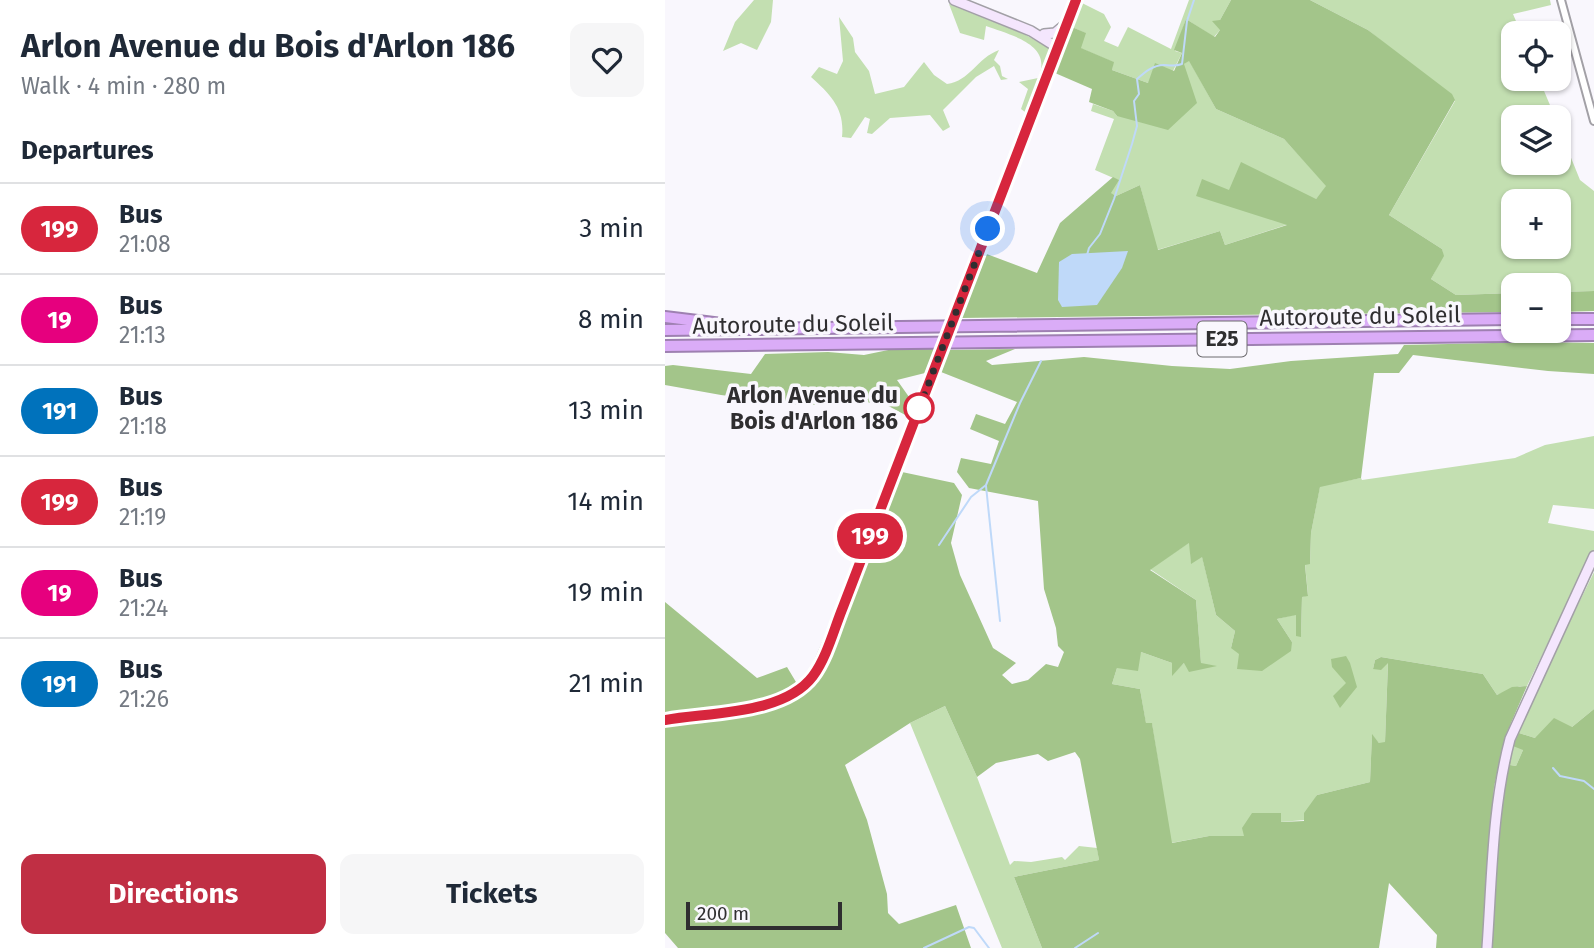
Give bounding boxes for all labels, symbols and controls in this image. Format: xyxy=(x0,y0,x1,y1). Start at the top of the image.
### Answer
map controls xyxy=(1501,21,1571,343)
button: locate xyxy=(1501,21,1571,91)
button: heart xyxy=(570,23,644,97)
text: Arlon Avenue du Bois d'Arlon 186 xyxy=(21,26,515,66)
text: Walk · 4 min · 280 m xyxy=(21,72,226,100)
button: layers xyxy=(1501,105,1571,175)
text: Departures xyxy=(21,135,154,166)
button: + xyxy=(1501,189,1571,259)
text: Bus xyxy=(119,199,162,230)
your location xyxy=(970,211,1005,246)
text: 3 min xyxy=(579,213,644,244)
text: 199 xyxy=(40,215,79,243)
text: 21:08 xyxy=(119,230,171,258)
button: − xyxy=(1501,273,1571,343)
text: Bus xyxy=(119,290,162,321)
street label: Autoroute du Soleil xyxy=(1259,300,1461,332)
text: 8 min xyxy=(578,304,644,335)
text: 19 xyxy=(47,306,72,334)
street label: Autoroute du Soleil xyxy=(692,308,894,340)
text: 21:13 xyxy=(119,321,166,349)
road number: E25 xyxy=(1197,322,1247,356)
text: Bus xyxy=(119,381,162,412)
place label: Arlon Avenue du Bois d'Arlon 186 xyxy=(726,381,898,435)
marker: Arlon Avenue du Bois d'Arlon 186 xyxy=(904,393,934,423)
text: 13 min xyxy=(568,395,644,426)
text: 191 xyxy=(42,397,77,425)
text: 21:18 xyxy=(119,412,167,440)
text: Bus xyxy=(119,472,162,503)
text: 14 min xyxy=(567,486,644,517)
text: 199 xyxy=(40,488,79,516)
text: 21:19 xyxy=(119,503,166,531)
line badge: 199 xyxy=(830,513,910,559)
text: 199 xyxy=(851,522,889,550)
text: Bus xyxy=(119,563,162,594)
text: 19 min xyxy=(567,577,644,608)
text: 19 xyxy=(47,579,72,607)
text: 21:24 xyxy=(119,594,168,622)
text: Bus xyxy=(119,654,162,685)
text: 21 min xyxy=(569,668,644,699)
text: 191 xyxy=(42,670,77,698)
text: 21:26 xyxy=(119,685,169,713)
button: Directions xyxy=(21,854,326,934)
button: Tickets xyxy=(340,854,644,934)
scale bar xyxy=(686,899,842,931)
text: 200 m xyxy=(697,902,749,925)

